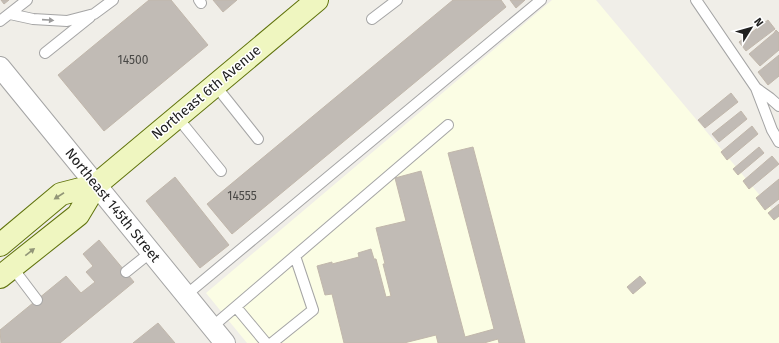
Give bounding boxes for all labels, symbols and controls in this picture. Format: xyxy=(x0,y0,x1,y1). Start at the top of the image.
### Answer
north arrow xyxy=(731,8,771,48)
text: N xyxy=(751,15,766,29)
one-way arrow xyxy=(42,17,55,23)
street label: Northeast 6th Avenue xyxy=(148,42,264,143)
house number: 14500 xyxy=(118,53,149,67)
street label: Northeast 145th Street xyxy=(61,145,164,267)
house number: 14555 xyxy=(227,189,257,203)
one-way arrow xyxy=(53,193,65,200)
one-way arrow xyxy=(25,248,36,257)

